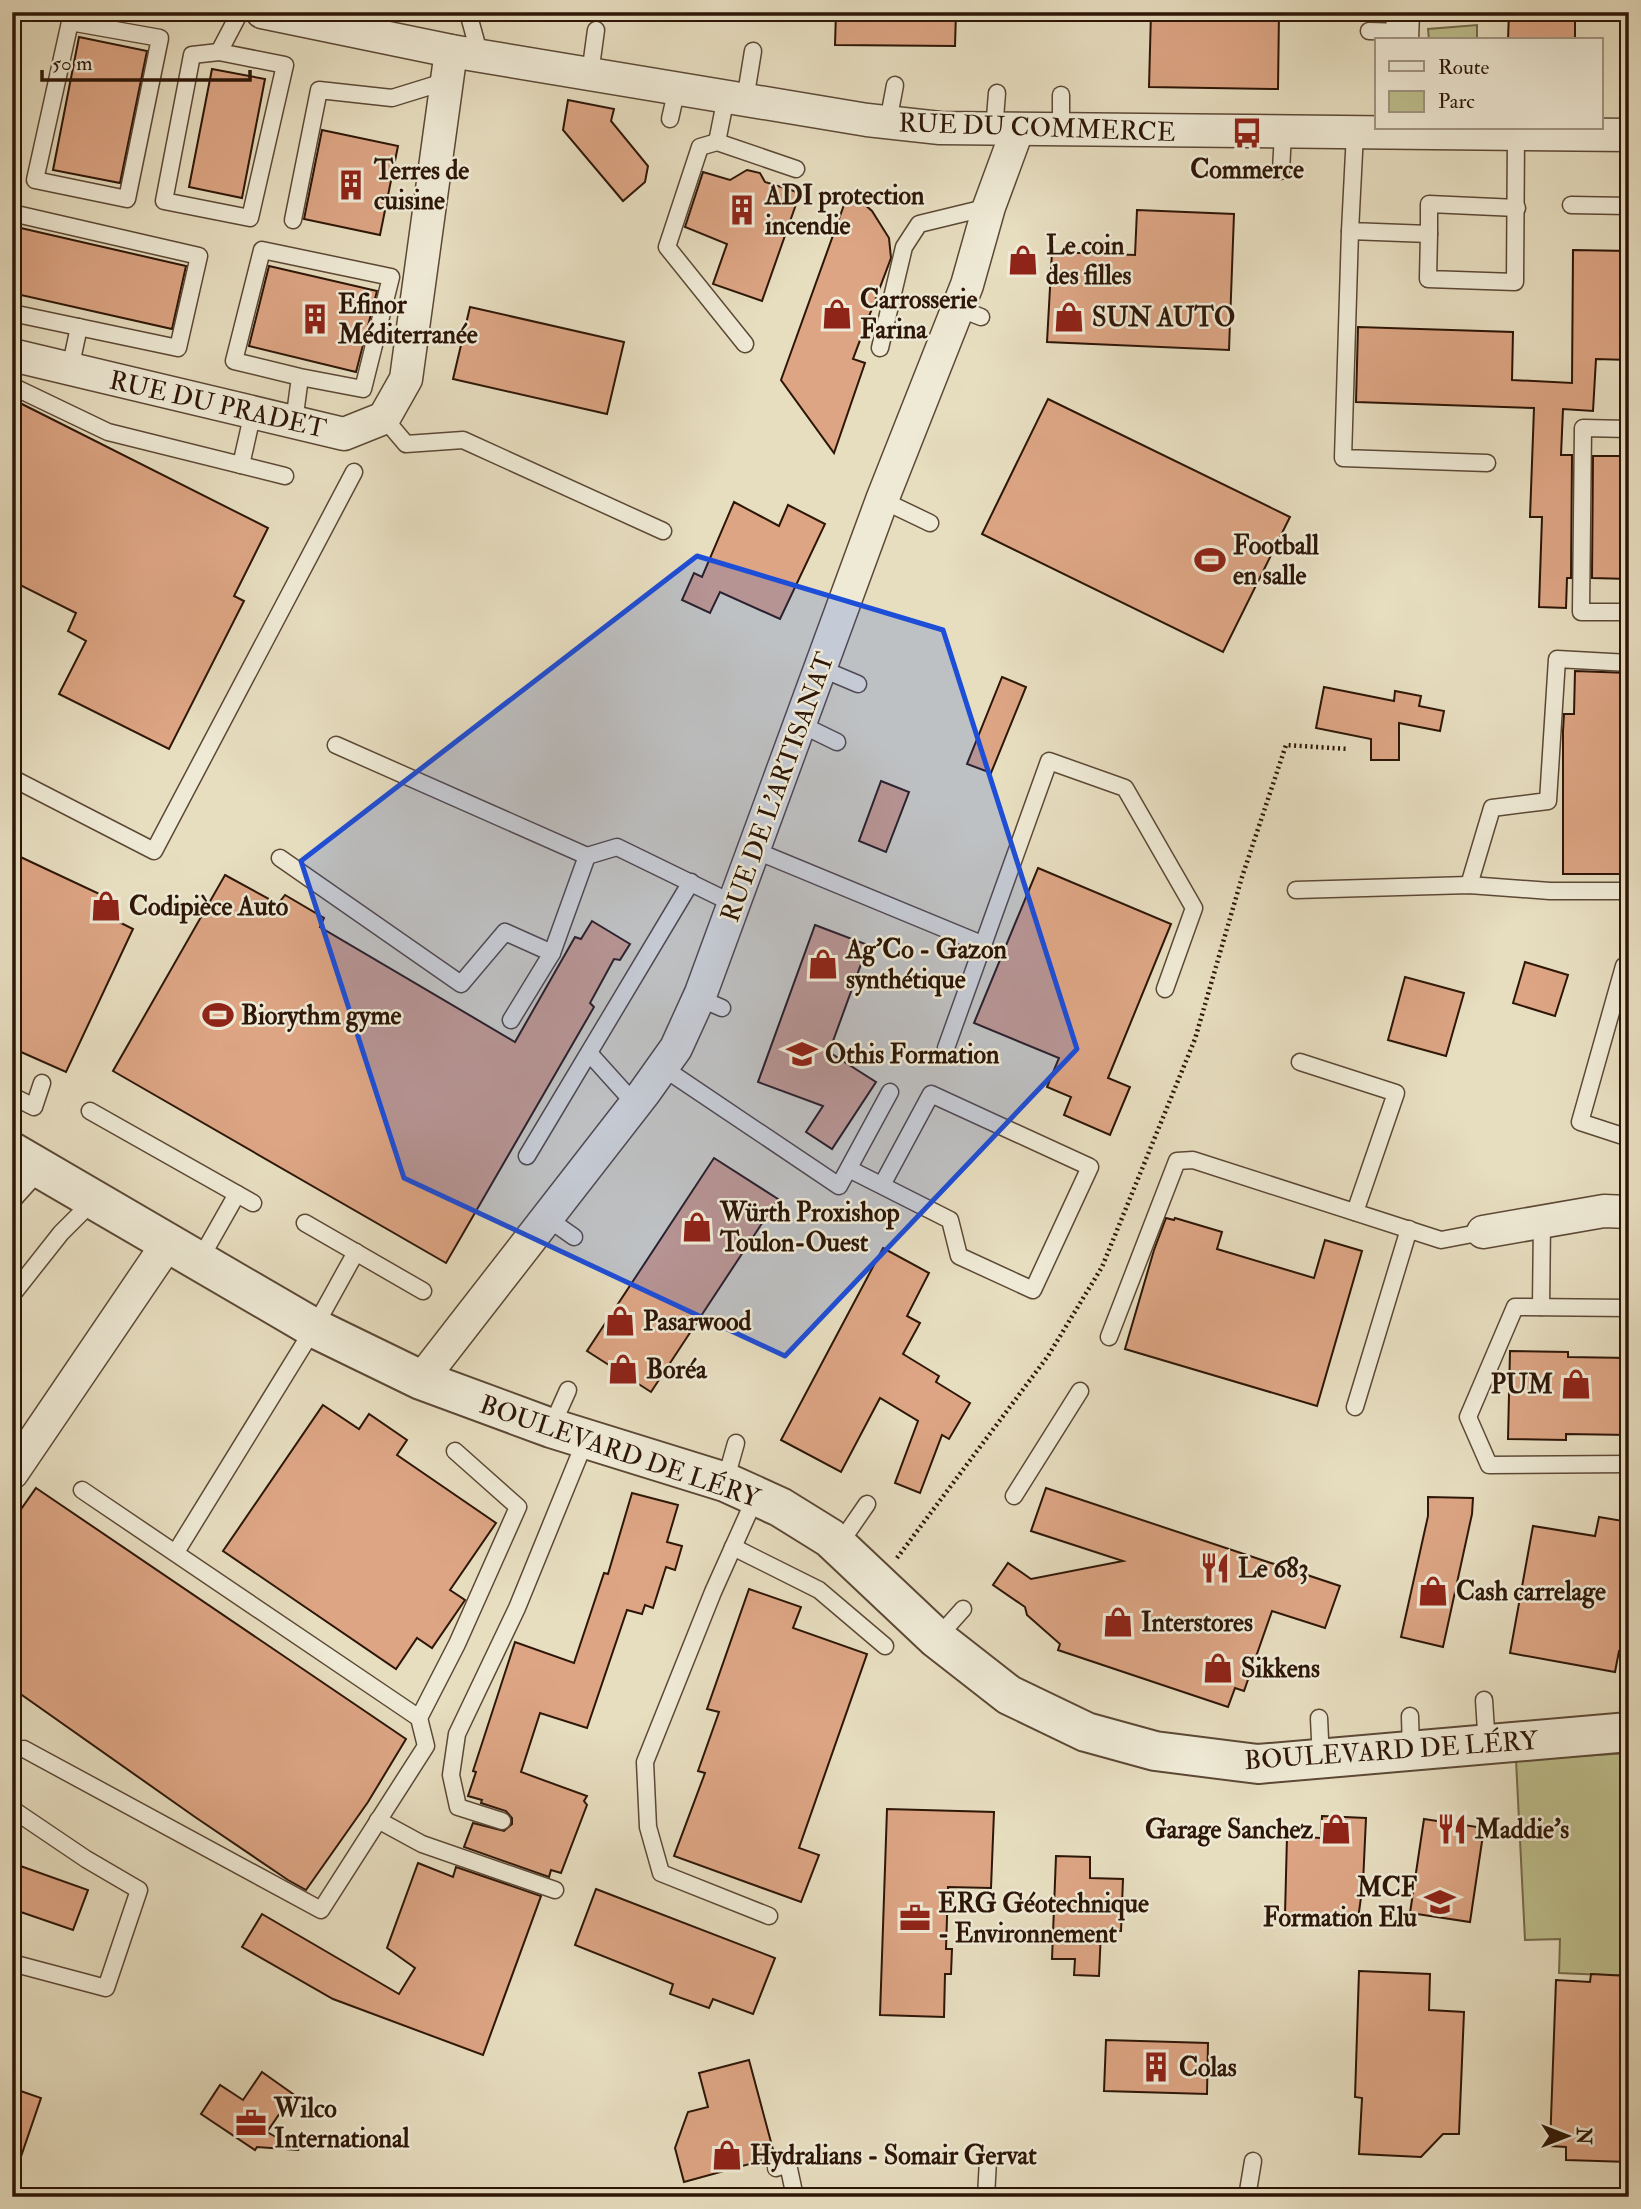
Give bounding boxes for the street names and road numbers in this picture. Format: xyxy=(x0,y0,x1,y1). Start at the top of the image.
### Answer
street label: RUE DU COMMERCE xyxy=(898,107,1176,149)
street label: RUE DU PRADET xyxy=(106,364,329,445)
street label: RUE DE L'ARTISANAT xyxy=(714,648,842,926)
street label: BOULEVARD DE LÉRY xyxy=(475,1387,766,1515)
street label: BOULEVARD DE LÉRY xyxy=(1243,1723,1540,1777)

